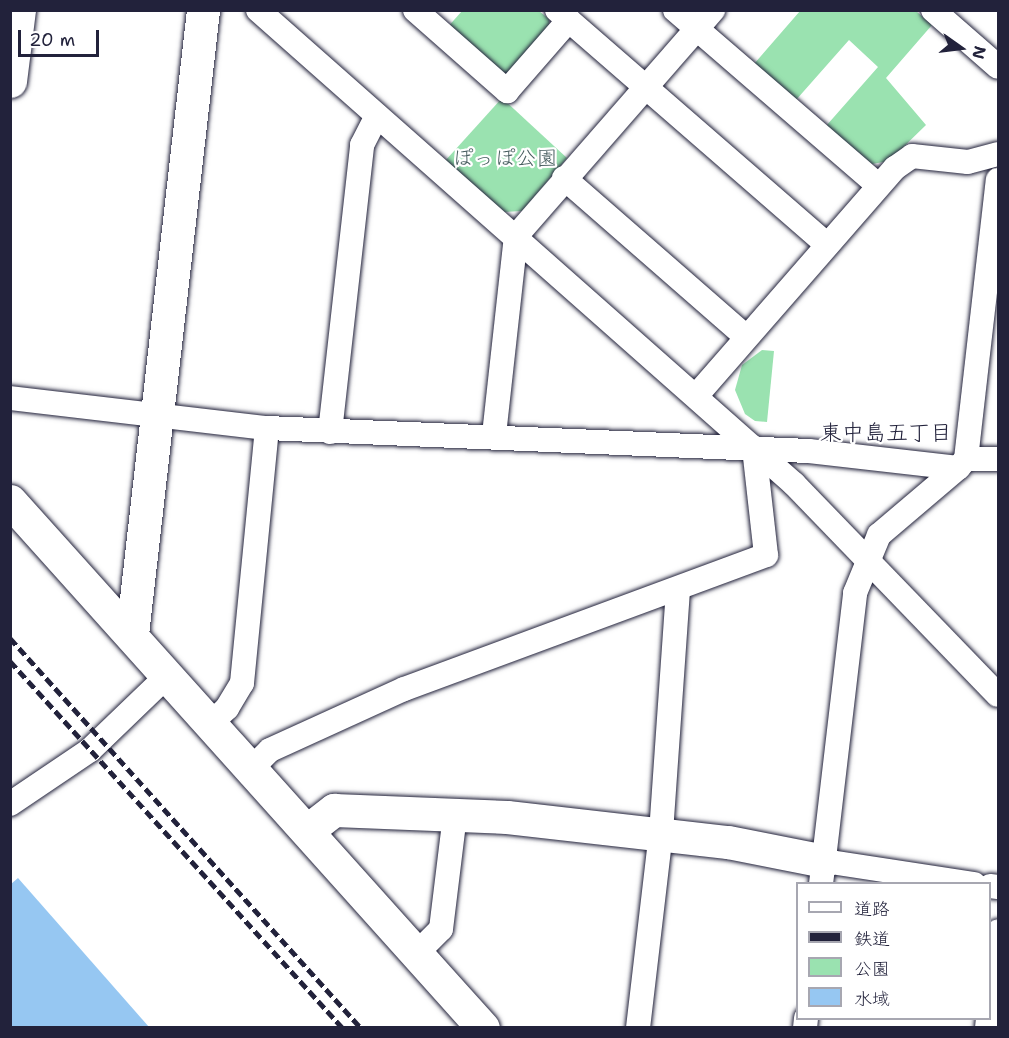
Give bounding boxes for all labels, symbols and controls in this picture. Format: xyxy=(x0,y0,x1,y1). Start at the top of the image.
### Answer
scale bar xyxy=(21,18,102,56)
north arrow xyxy=(931,18,991,78)
text: 20 m xyxy=(29,28,75,52)
text: N xyxy=(967,44,991,61)
park label: ぽっぽ公園 xyxy=(453,145,557,171)
district label: 東中島五丁目 xyxy=(820,420,952,446)
legend xyxy=(796,882,991,1020)
text: 道路 xyxy=(854,897,890,921)
text: 鉄道 xyxy=(854,927,890,951)
text: 公園 xyxy=(854,957,890,981)
text: 水域 xyxy=(854,987,890,1011)

